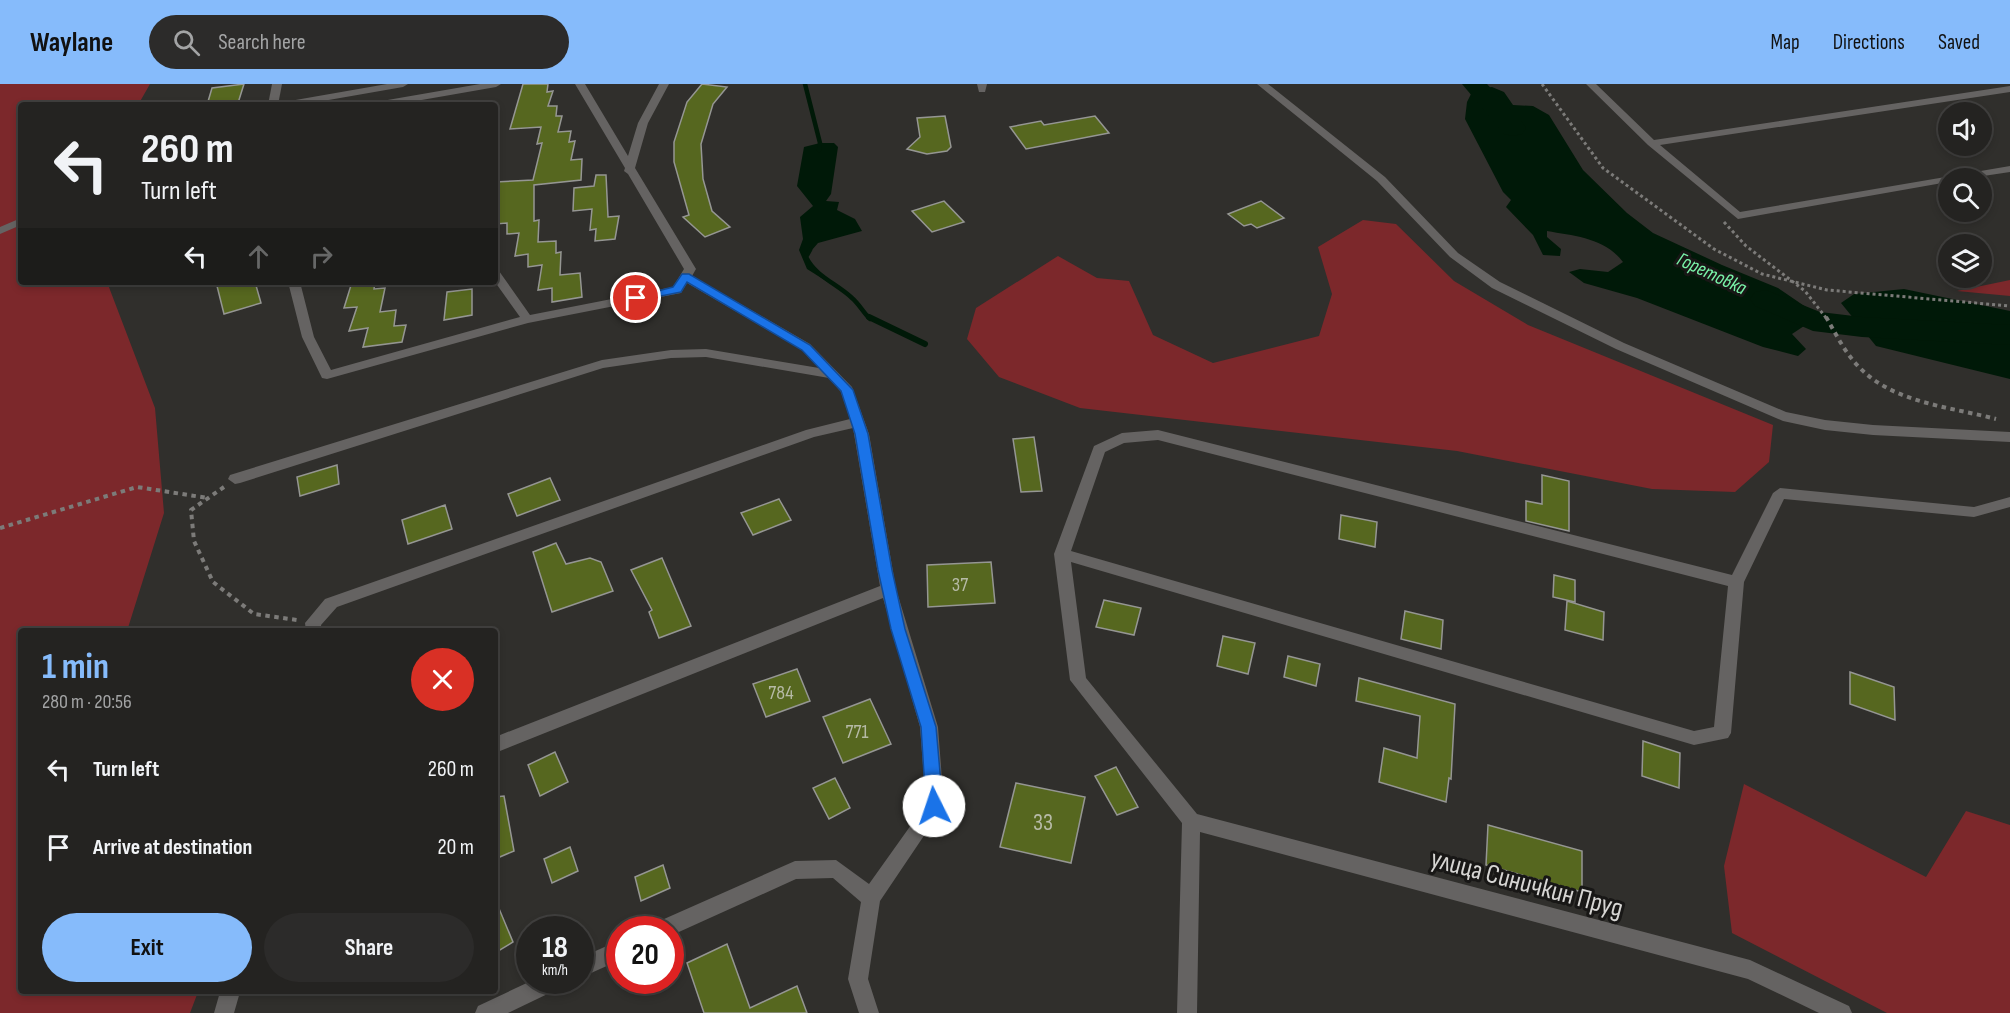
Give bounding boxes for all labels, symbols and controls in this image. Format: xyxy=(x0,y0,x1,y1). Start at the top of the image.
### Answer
search box xyxy=(149,15,569,69)
text: Waylane xyxy=(30,26,113,59)
icon: search xyxy=(170,26,203,59)
text: Search here xyxy=(218,29,306,56)
text: Map xyxy=(1770,30,1800,55)
text: Directions xyxy=(1833,30,1905,55)
text: Saved xyxy=(1938,30,1980,55)
map controls xyxy=(1938,102,1992,288)
button: sound xyxy=(1938,102,1992,156)
text: 260 m xyxy=(141,124,234,175)
icon: left xyxy=(42,126,120,204)
button: search xyxy=(1938,168,1992,222)
text: Turn left xyxy=(141,175,217,207)
button: layers xyxy=(1938,234,1992,288)
icon: left xyxy=(179,240,212,273)
icon: ahead xyxy=(242,240,275,273)
icon: right xyxy=(305,240,338,273)
water label: Горетовка xyxy=(1673,247,1750,300)
pin xyxy=(610,272,661,323)
icon: arrive xyxy=(619,281,652,314)
house number: 37 xyxy=(952,573,968,597)
text: 1 min xyxy=(42,646,109,689)
button: close xyxy=(411,648,474,711)
house number: 784 xyxy=(768,681,794,705)
text: 280 m · 20:56 xyxy=(42,690,132,714)
house number: 771 xyxy=(845,720,869,744)
icon: left xyxy=(42,753,75,786)
text: Turn left xyxy=(93,756,159,783)
text: 260 m xyxy=(428,756,474,783)
position arrow xyxy=(902,774,966,838)
house number: 33 xyxy=(1033,808,1053,837)
icon: arrive xyxy=(42,831,75,864)
text: Arrive at destination xyxy=(93,834,252,861)
text: 20 m xyxy=(438,834,474,861)
street label: улица Синичкин Пруд xyxy=(1427,843,1626,925)
button: Exit xyxy=(42,913,252,982)
button: Share xyxy=(264,913,474,982)
speed limit sign: 20 xyxy=(606,916,684,994)
text: 18 xyxy=(542,930,568,966)
text: km/h xyxy=(542,961,568,980)

